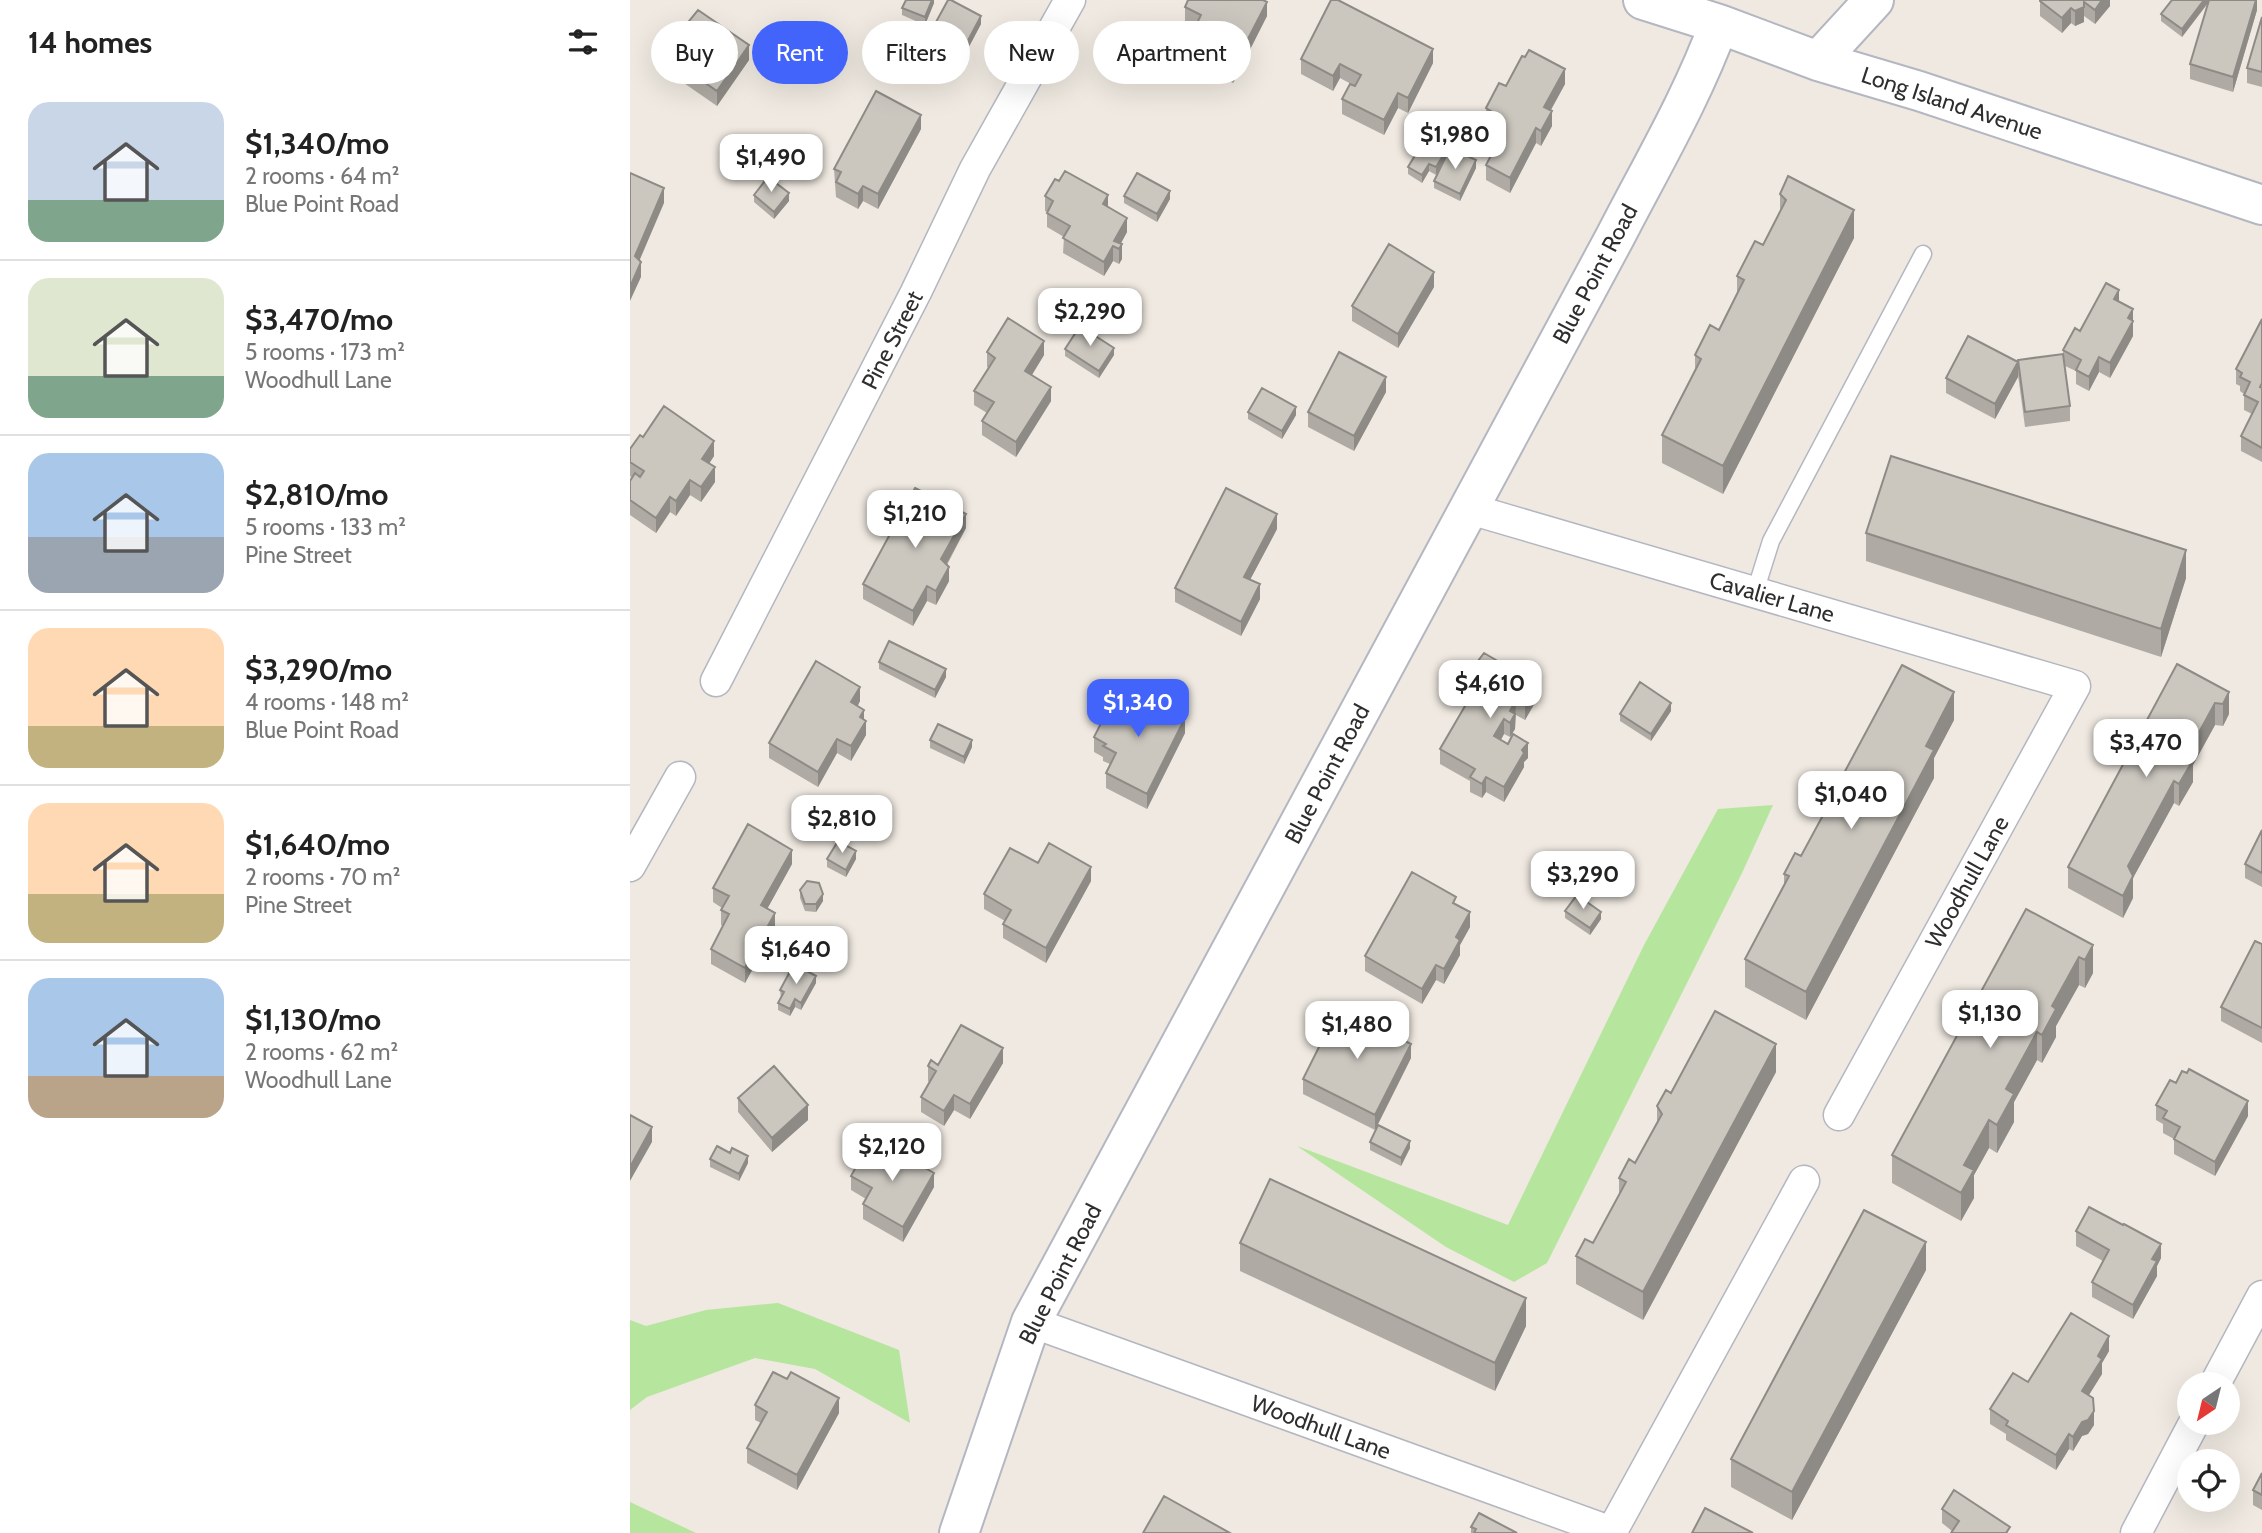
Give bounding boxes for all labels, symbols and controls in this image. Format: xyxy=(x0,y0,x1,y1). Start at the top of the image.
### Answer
chip: Buy xyxy=(651,21,738,84)
chip: Rent xyxy=(752,21,848,84)
chip: Filters xyxy=(862,21,970,84)
chip: New xyxy=(984,21,1079,84)
chip: Apartment xyxy=(1093,21,1251,84)
icon: filters xyxy=(564,23,602,61)
text: 14 homes xyxy=(28,24,152,61)
street label: Long Island Avenue xyxy=(1858,61,2046,146)
pin: $1,980 xyxy=(1398,111,1512,171)
text: $1,980 xyxy=(1420,120,1490,148)
text: $1,340/mo xyxy=(245,125,389,162)
icon: home xyxy=(84,130,168,214)
pin: $1,490 xyxy=(714,134,828,194)
text: $1,490 xyxy=(736,143,806,171)
text: 2 rooms · 64 m² xyxy=(245,162,399,190)
text: Blue Point Road xyxy=(245,190,399,218)
street label: Blue Point Road xyxy=(1547,199,1643,349)
street label: Pine Street xyxy=(855,286,929,394)
pin: $2,290 xyxy=(1033,288,1147,348)
text: $2,290 xyxy=(1054,297,1126,325)
text: $3,470/mo xyxy=(245,301,393,338)
icon: home xyxy=(84,306,168,390)
text: 5 rooms · 173 m² xyxy=(245,338,405,366)
text: Woodhull Lane xyxy=(245,366,392,394)
text: $2,810/mo xyxy=(245,476,388,513)
icon: home xyxy=(84,481,168,565)
pin: $1,210 xyxy=(858,490,972,550)
text: $1,210 xyxy=(883,499,947,527)
text: 5 rooms · 133 m² xyxy=(245,513,406,541)
text: Pine Street xyxy=(245,541,352,569)
street label: Cavalier Lane xyxy=(1706,566,1838,628)
text: $3,290/mo xyxy=(245,651,392,688)
icon: home xyxy=(84,656,168,740)
pin: $4,610 xyxy=(1433,660,1547,720)
text: $4,610 xyxy=(1455,669,1525,697)
pin: $1,340 xyxy=(1081,680,1195,739)
text: 4 rooms · 148 m² xyxy=(245,688,409,716)
text: $1,340 xyxy=(1103,688,1173,716)
street label: Blue Point Road xyxy=(1279,699,1375,849)
text: Blue Point Road xyxy=(245,716,399,744)
pin: $3,470 xyxy=(2089,720,2203,779)
text: $3,470 xyxy=(2109,728,2183,756)
pin: $1,040 xyxy=(1794,772,1908,831)
text: $1,040 xyxy=(1814,780,1888,808)
pin: $2,810 xyxy=(785,796,899,855)
text: $2,810 xyxy=(807,804,877,832)
street label: Woodhull Lane xyxy=(1919,811,2015,953)
text: $1,640/mo xyxy=(245,826,390,863)
icon: home xyxy=(84,831,168,915)
pin: $3,290 xyxy=(1526,852,1640,911)
text: $3,290 xyxy=(1547,860,1619,888)
text: 2 rooms · 70 m² xyxy=(245,863,400,891)
text: Pine Street xyxy=(245,891,352,919)
pin: $1,640 xyxy=(739,926,853,986)
text: $1,640 xyxy=(761,935,831,963)
pin: $1,130 xyxy=(1933,990,2047,1050)
text: $1,130 xyxy=(1958,999,2022,1027)
text: $1,130/mo xyxy=(245,1001,381,1038)
pin: $1,480 xyxy=(1300,1002,1414,1061)
icon: home xyxy=(84,1006,168,1090)
text: $1,480 xyxy=(1321,1010,1393,1038)
text: 2 rooms · 62 m² xyxy=(245,1038,398,1066)
text: Woodhull Lane xyxy=(245,1066,392,1094)
pin: $2,120 xyxy=(835,1124,949,1183)
text: $2,120 xyxy=(858,1132,926,1160)
street label: Blue Point Road xyxy=(1013,1199,1107,1349)
north arrow xyxy=(2177,1372,2240,1435)
map controls xyxy=(2177,1372,2240,1512)
street label: Woodhull Lane xyxy=(1247,1389,1395,1465)
button: locate xyxy=(2177,1449,2240,1512)

